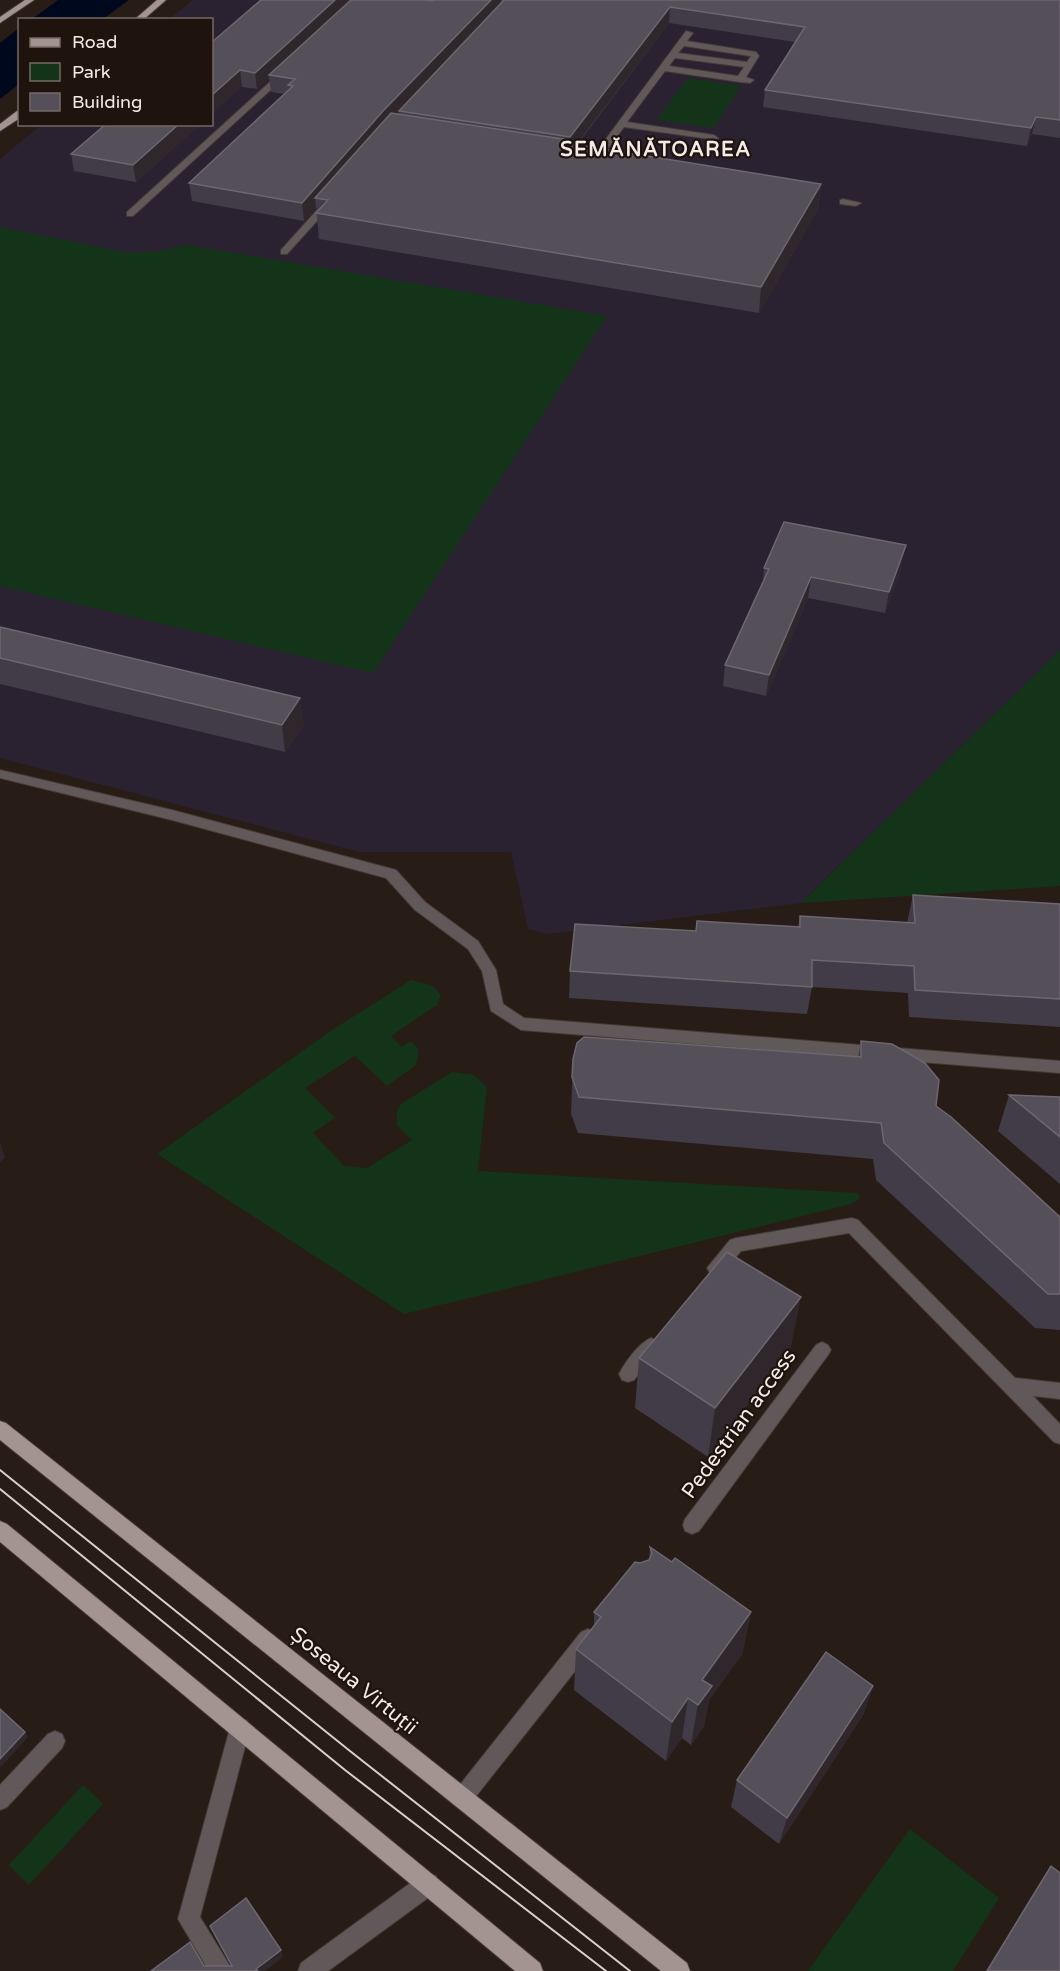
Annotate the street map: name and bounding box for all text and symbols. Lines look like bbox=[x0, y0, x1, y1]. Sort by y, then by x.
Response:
legend bbox=[18, 18, 213, 126]
text: Road bbox=[72, 31, 117, 53]
text: Park bbox=[72, 61, 111, 83]
text: Building bbox=[72, 91, 142, 113]
district label: SEMĂNĂTOAREA bbox=[560, 137, 752, 162]
street label: Pedestrian access bbox=[677, 1345, 801, 1503]
street label: Șoseaua Virtuții bbox=[285, 1622, 423, 1740]

